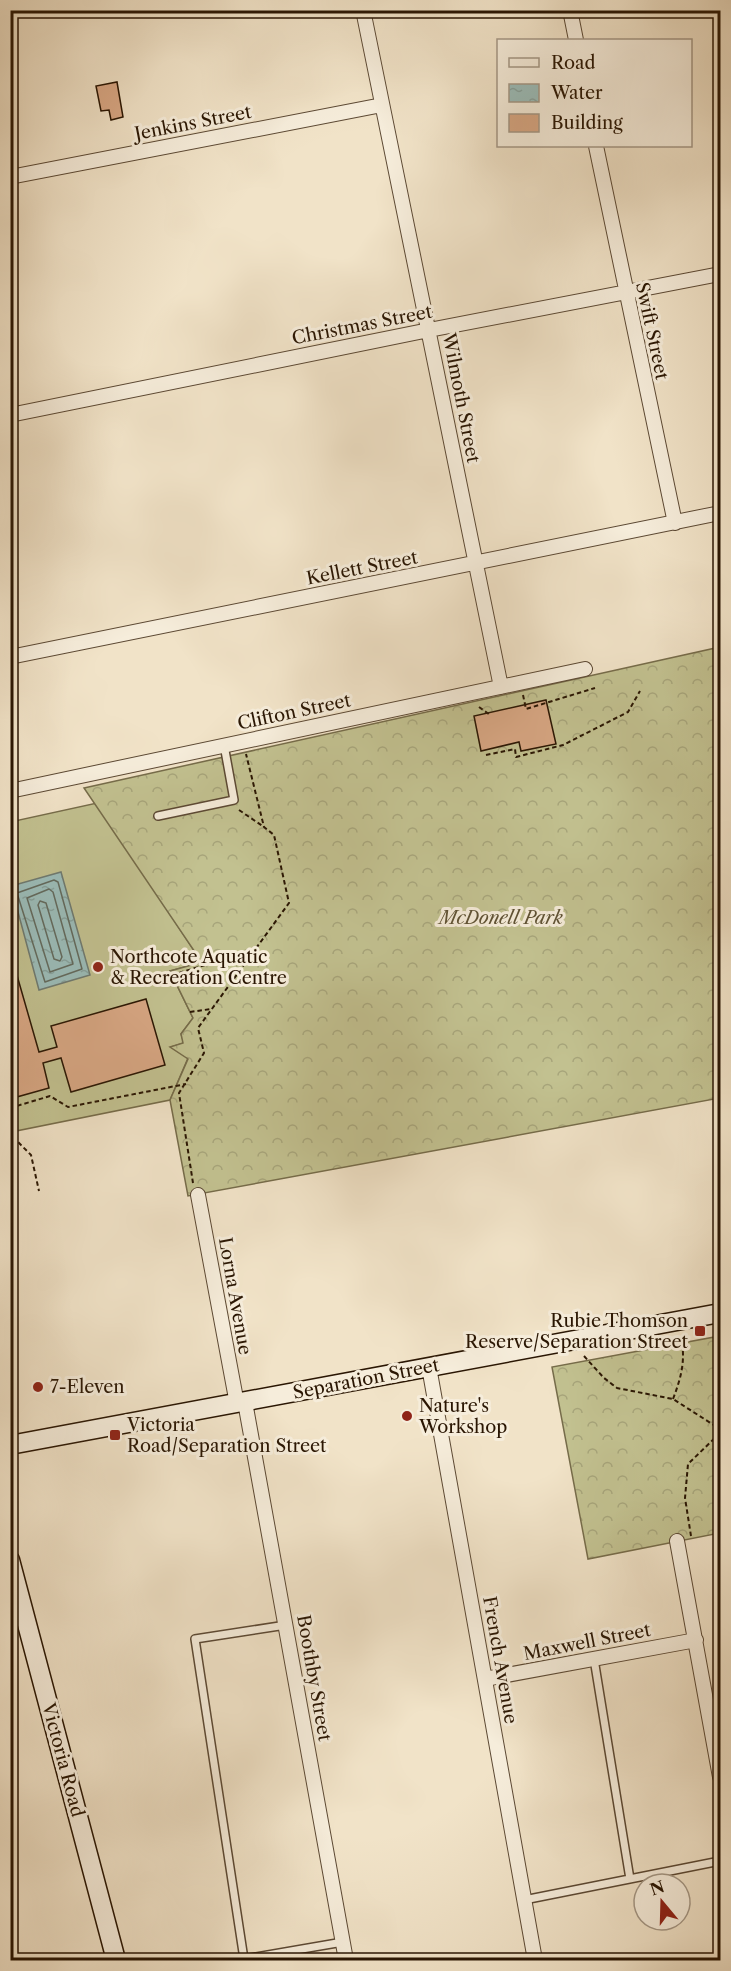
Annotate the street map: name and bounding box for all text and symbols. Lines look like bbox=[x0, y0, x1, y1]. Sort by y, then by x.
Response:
legend bbox=[497, 39, 692, 147]
text: Road bbox=[551, 52, 596, 74]
text: Water bbox=[550, 82, 603, 104]
street label: Jenkins Street bbox=[130, 101, 254, 146]
text: Building bbox=[551, 112, 623, 134]
street label: Swift Street bbox=[631, 280, 673, 382]
street label: Christmas Street bbox=[290, 301, 435, 349]
street label: Wilmoth Street bbox=[437, 330, 484, 465]
street label: Kellett Street bbox=[304, 546, 420, 590]
street label: Clifton Street bbox=[235, 689, 353, 735]
park label: McDonell Park bbox=[437, 907, 563, 929]
place label: Northcote Aquatic & Recreation Centre bbox=[110, 946, 287, 989]
marker: Northcote Aquatic & Recreation Centre bbox=[91, 960, 105, 974]
street label: Lorna Avenue bbox=[214, 1235, 256, 1357]
place label: Rubie Thomson Reserve/Separation Street bbox=[465, 1310, 689, 1353]
marker: Rubie Thomson Reserve/Separation Street bbox=[693, 1324, 707, 1338]
street label: Separation Street bbox=[291, 1354, 442, 1404]
place label: 7-Eleven bbox=[50, 1376, 125, 1398]
marker: 7-Eleven bbox=[31, 1380, 45, 1394]
place label: Nature's Workshop bbox=[418, 1395, 507, 1438]
marker: Nature's Workshop bbox=[400, 1409, 414, 1423]
place label: Victoria Road/Separation Street bbox=[126, 1414, 327, 1457]
marker: Victoria Road/Separation Street bbox=[108, 1428, 122, 1442]
street label: French Avenue bbox=[478, 1595, 522, 1725]
street label: Boothby Street bbox=[292, 1613, 336, 1744]
street label: Maxwell Street bbox=[522, 1619, 653, 1665]
street label: Victoria Road bbox=[37, 1700, 89, 1819]
north arrow bbox=[632, 1872, 692, 1932]
text: N bbox=[647, 1876, 667, 1900]

